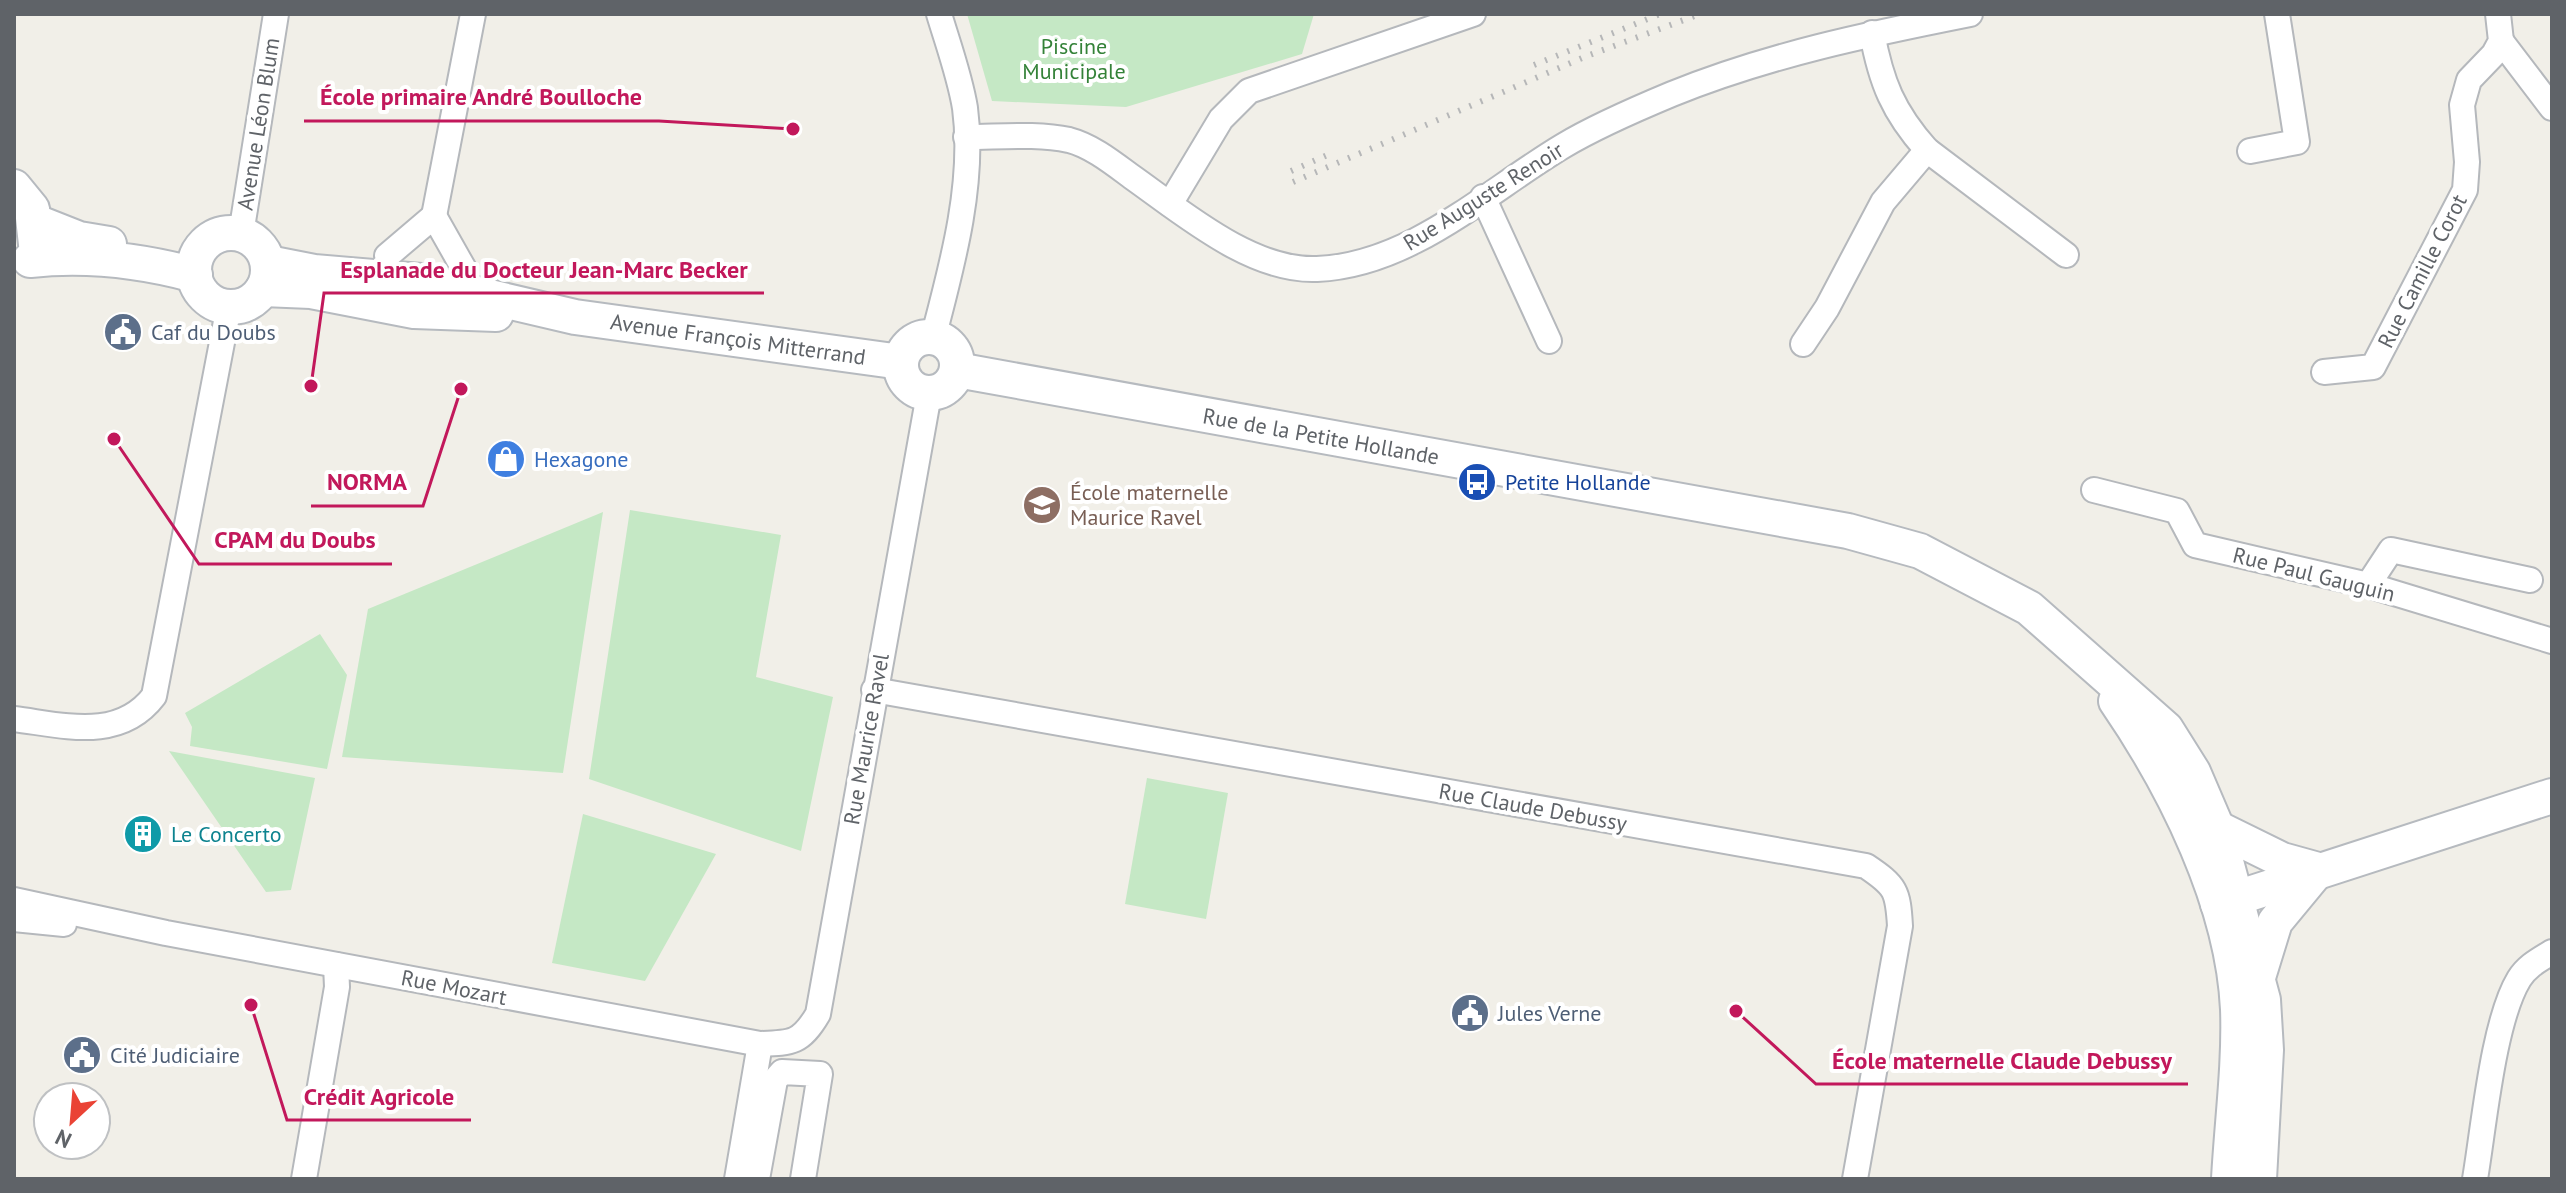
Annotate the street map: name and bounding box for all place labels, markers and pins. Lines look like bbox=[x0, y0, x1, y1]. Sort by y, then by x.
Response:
callout: École primaire André Boulloche bbox=[304, 73, 659, 121]
callout: Esplanade du Docteur Jean-Marc Becker bbox=[324, 245, 764, 293]
public building icon: Caf du Doubs bbox=[102, 311, 144, 353]
place label: Caf du Doubs bbox=[151, 318, 276, 346]
shop icon: Hexagone bbox=[485, 438, 527, 480]
place label: Hexagone bbox=[534, 445, 629, 473]
callout: NORMA bbox=[311, 458, 423, 506]
bus stop icon: Petite Hollande bbox=[1456, 461, 1498, 503]
place label: Petite Hollande bbox=[1505, 468, 1651, 496]
place label: École maternelle Maurice Ravel bbox=[1070, 478, 1228, 531]
school or university icon: École maternelle Maurice Ravel bbox=[1021, 484, 1063, 526]
callout: CPAM du Doubs bbox=[199, 516, 392, 564]
building icon: Le Concerto bbox=[122, 813, 164, 855]
place label: Le Concerto bbox=[171, 820, 281, 848]
public building icon: Jules Verne bbox=[1449, 992, 1491, 1034]
place label: Jules Verne bbox=[1497, 999, 1601, 1027]
public building icon: Cité Judiciaire bbox=[61, 1034, 103, 1076]
callout: École maternelle Claude Debussy bbox=[1816, 1036, 2188, 1084]
place label: Cité Judiciaire bbox=[110, 1041, 240, 1069]
callout: Crédit Agricole bbox=[287, 1072, 471, 1120]

